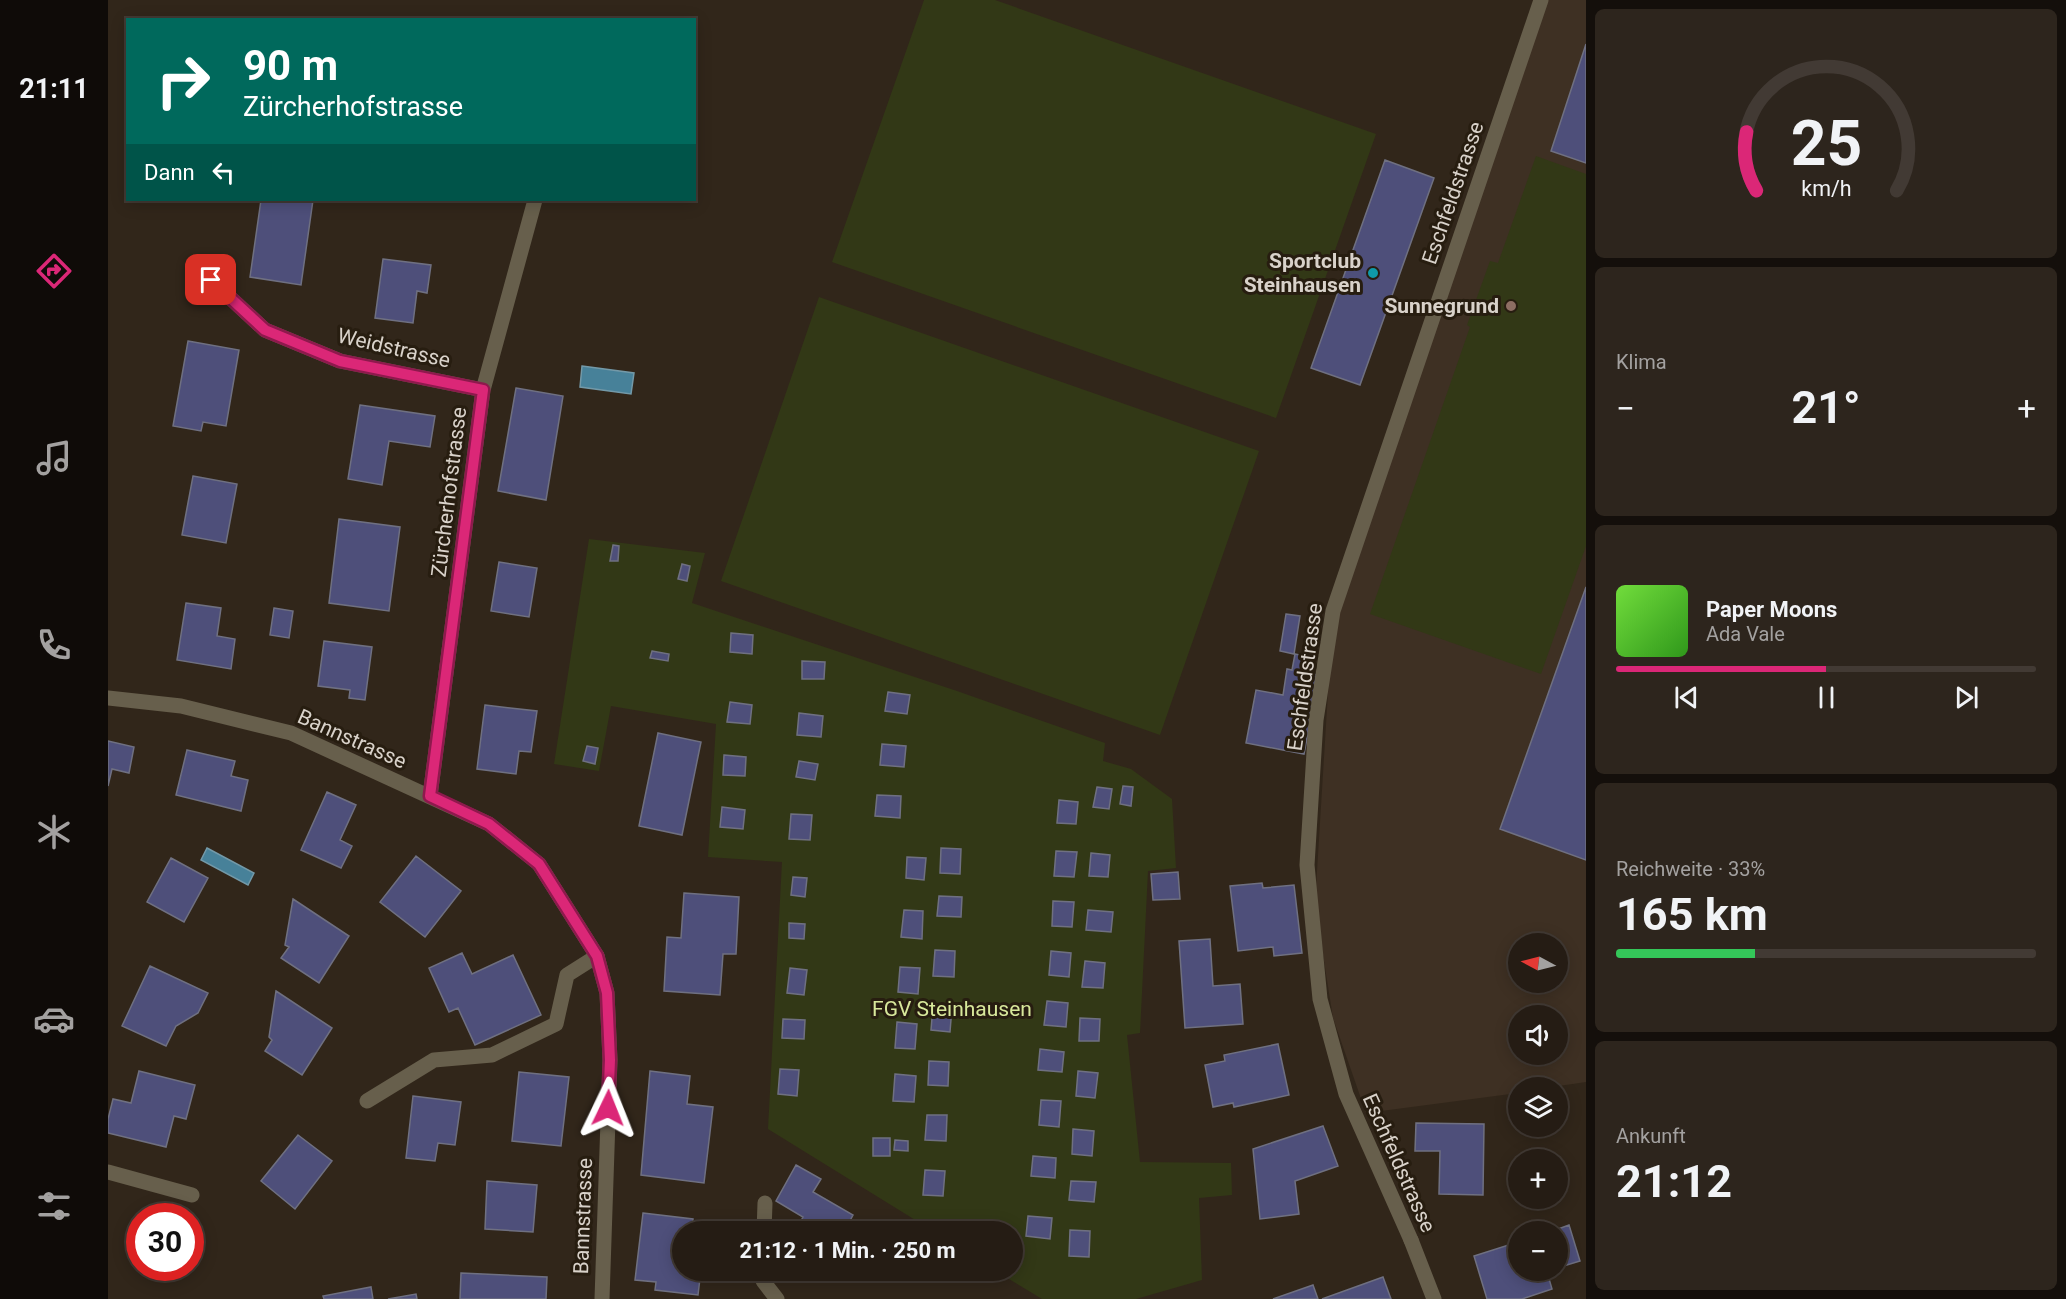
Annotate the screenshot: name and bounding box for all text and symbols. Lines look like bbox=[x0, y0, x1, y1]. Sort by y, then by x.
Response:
text: 90 m bbox=[243, 41, 338, 90]
icon: right bbox=[144, 42, 222, 120]
text: 21:11 bbox=[19, 73, 89, 105]
text: Zürcherhofstrasse bbox=[243, 91, 463, 123]
text: 25 bbox=[1790, 107, 1862, 180]
street label: Eschfeldstrasse bbox=[1417, 119, 1489, 267]
icon: left bbox=[207, 156, 240, 189]
text: Dann bbox=[144, 160, 195, 185]
text: km/h bbox=[1801, 176, 1851, 201]
place label: Sportclub Steinhausen bbox=[1244, 249, 1361, 297]
icon: directions bbox=[33, 250, 75, 292]
pin bbox=[185, 254, 236, 305]
icon: arrive bbox=[194, 263, 227, 296]
marker: Sportclub Steinhausen bbox=[1366, 266, 1380, 280]
place label: Sunnegrund bbox=[1384, 294, 1499, 318]
marker: Sunnegrund bbox=[1504, 299, 1518, 313]
street label: Weidstrasse bbox=[335, 323, 453, 373]
text: Klima bbox=[1616, 350, 1667, 374]
text: 21° bbox=[1791, 381, 1861, 434]
text: − bbox=[1616, 389, 1635, 428]
text: + bbox=[2017, 389, 2036, 428]
street label: Zürcherhofstrasse bbox=[427, 406, 471, 578]
icon: music bbox=[33, 437, 75, 479]
text: Paper Moons bbox=[1706, 597, 1837, 622]
street label: Eschfeldstrasse bbox=[1283, 601, 1327, 753]
text: Ada Vale bbox=[1706, 622, 1785, 646]
icon: phone bbox=[33, 624, 75, 666]
icon: previous bbox=[1670, 681, 1703, 714]
icon: pause bbox=[1810, 681, 1843, 714]
icon: next bbox=[1950, 681, 1983, 714]
street label: Bannstrasse bbox=[294, 704, 410, 774]
icon: climate bbox=[33, 811, 75, 853]
text: Reichweite · 33% bbox=[1616, 857, 1765, 881]
text: 165 km bbox=[1616, 888, 1768, 941]
north arrow bbox=[1508, 933, 1568, 993]
map controls bbox=[1508, 933, 1568, 1281]
park label: FGV Steinhausen bbox=[872, 997, 1032, 1021]
icon: car bbox=[33, 998, 75, 1040]
button: sound bbox=[1508, 1005, 1568, 1065]
position arrow bbox=[576, 1076, 640, 1140]
button: layers bbox=[1508, 1077, 1568, 1137]
street label: Eschfeldstrasse bbox=[1358, 1090, 1440, 1236]
text: Ankunft bbox=[1616, 1124, 1686, 1148]
button: + bbox=[1508, 1149, 1568, 1209]
text: 21:12 bbox=[1616, 1155, 1732, 1208]
street label: Bannstrasse bbox=[569, 1157, 597, 1275]
icon: filters bbox=[33, 1185, 75, 1227]
speed limit sign: 30 bbox=[126, 1203, 204, 1281]
button: − bbox=[1508, 1221, 1568, 1281]
text: 21:12 · 1 Min. · 250 m bbox=[739, 1238, 956, 1263]

